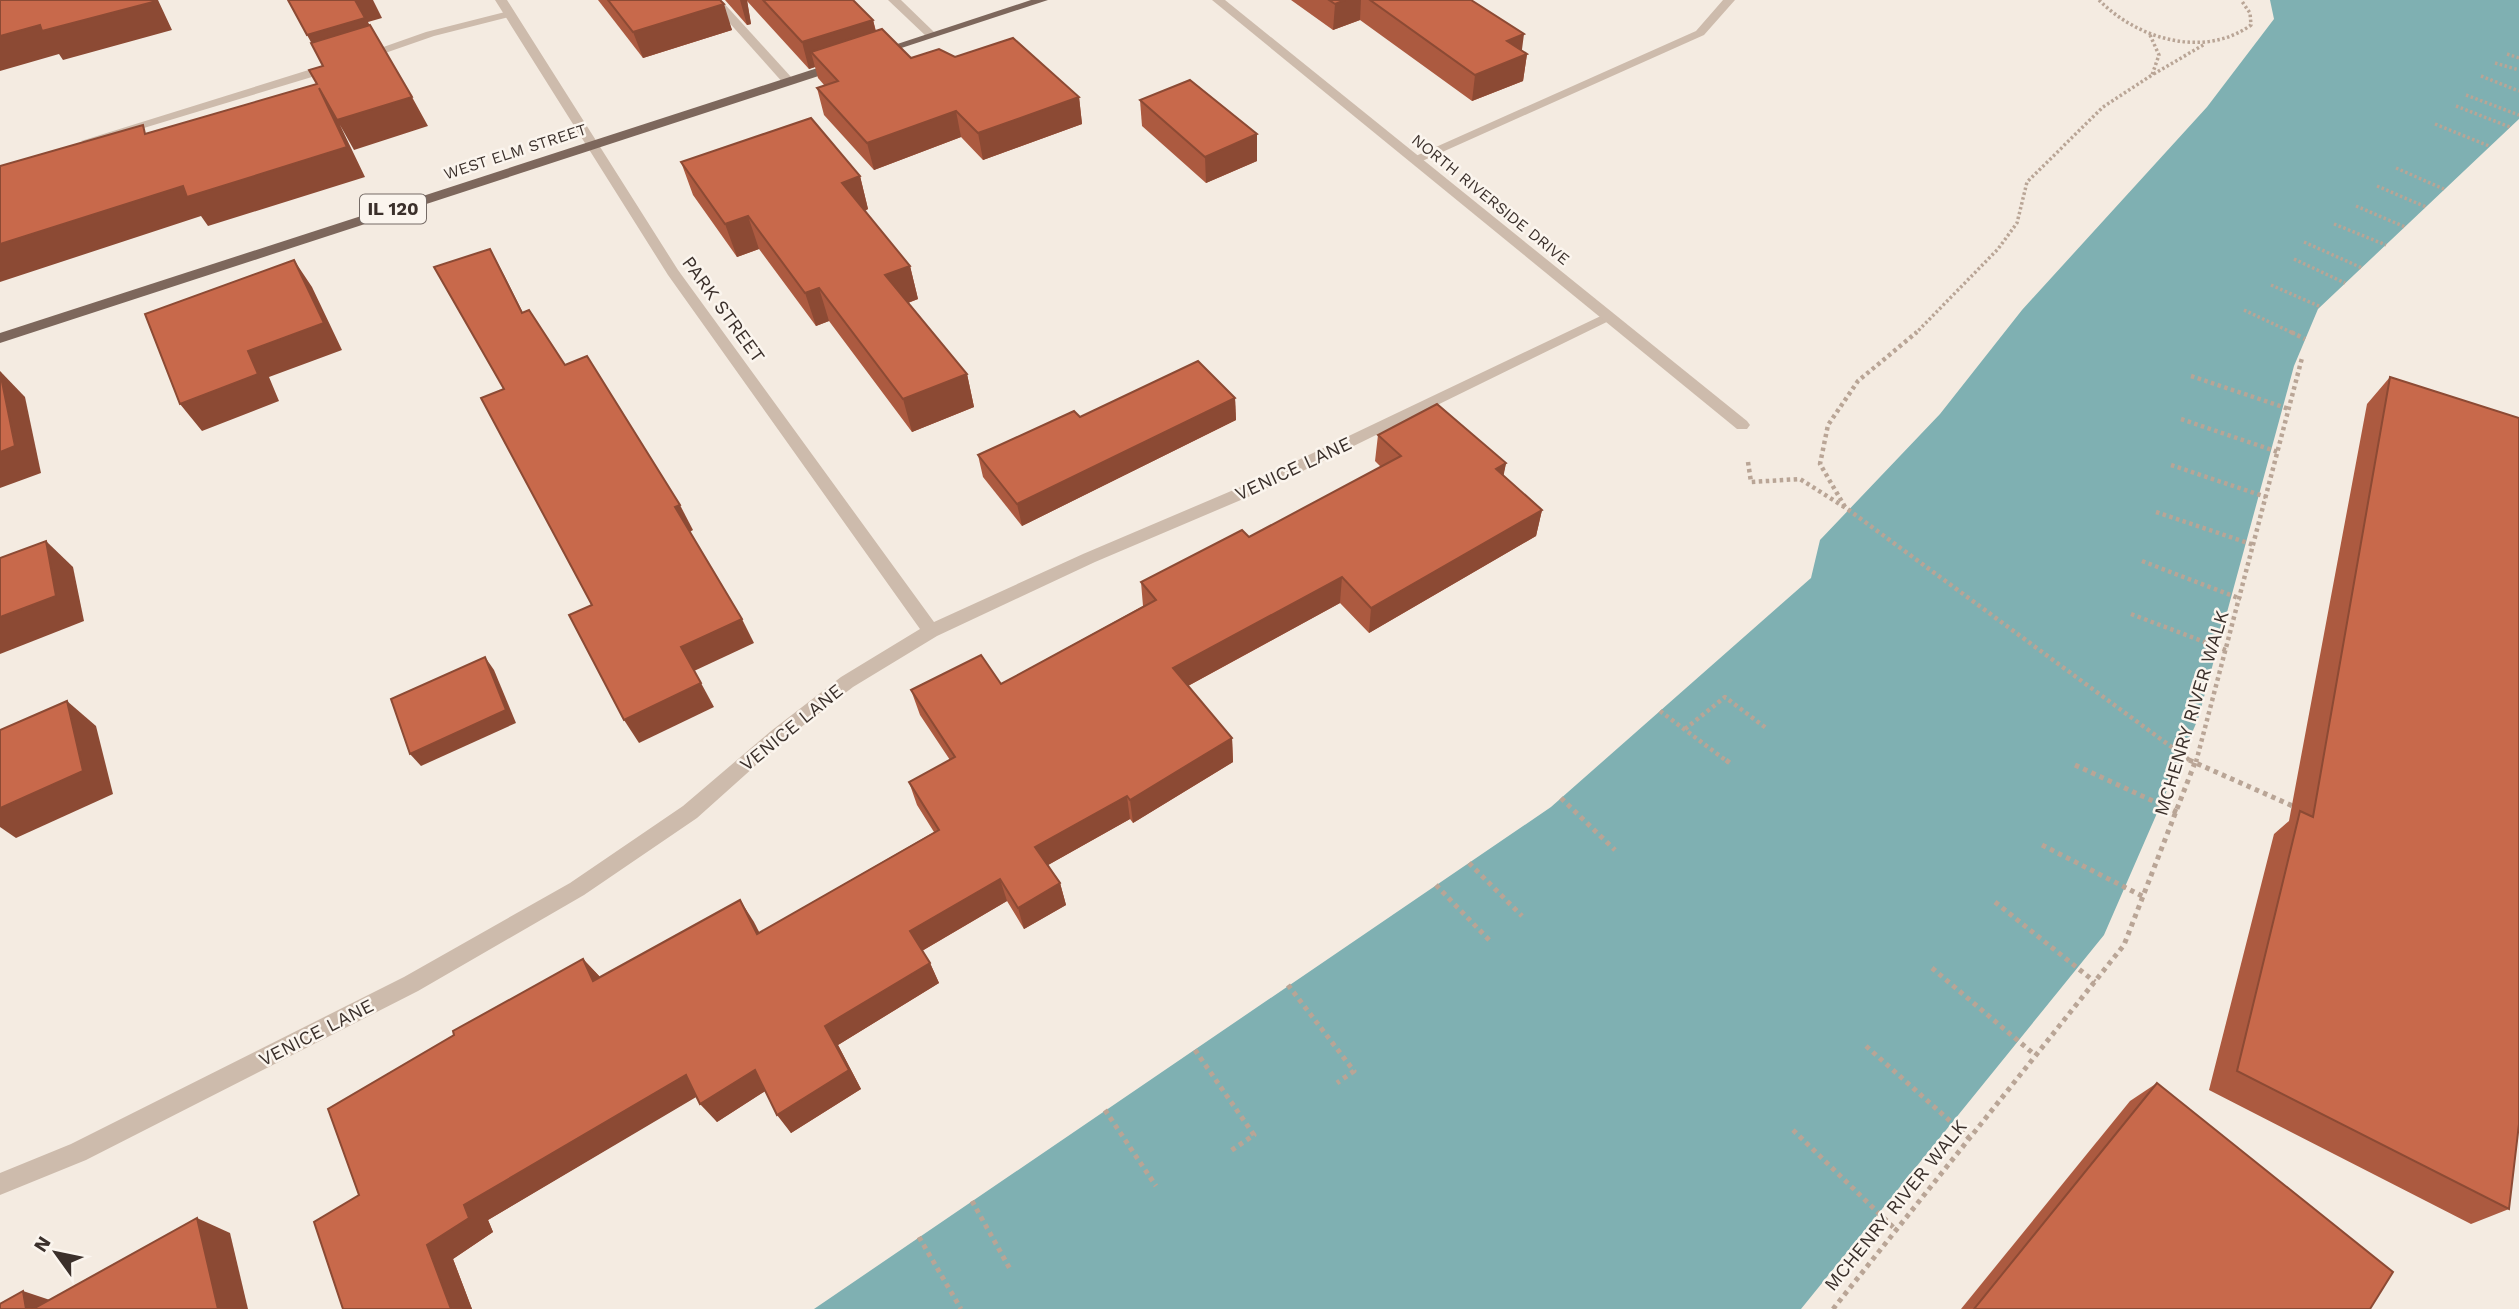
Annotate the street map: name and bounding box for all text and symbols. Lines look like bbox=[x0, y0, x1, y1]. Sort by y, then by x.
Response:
street label: WEST ELM STREET bbox=[441, 119, 589, 184]
street label: NORTH RIVERSIDE DRIVE bbox=[1408, 130, 1573, 269]
road number: IL 120 bbox=[360, 194, 426, 224]
street label: PARK STREET bbox=[677, 252, 770, 367]
street label: VENICE LANE bbox=[1231, 431, 1355, 505]
street label: MCHENRY RIVER WALK bbox=[2149, 608, 2234, 818]
street label: VENICE LANE bbox=[735, 679, 847, 776]
street label: VENICE LANE bbox=[255, 994, 377, 1071]
street label: MCHENRY RIVER WALK bbox=[1819, 1115, 1971, 1295]
north arrow bbox=[21, 1218, 91, 1288]
text: N bbox=[29, 1232, 56, 1256]

